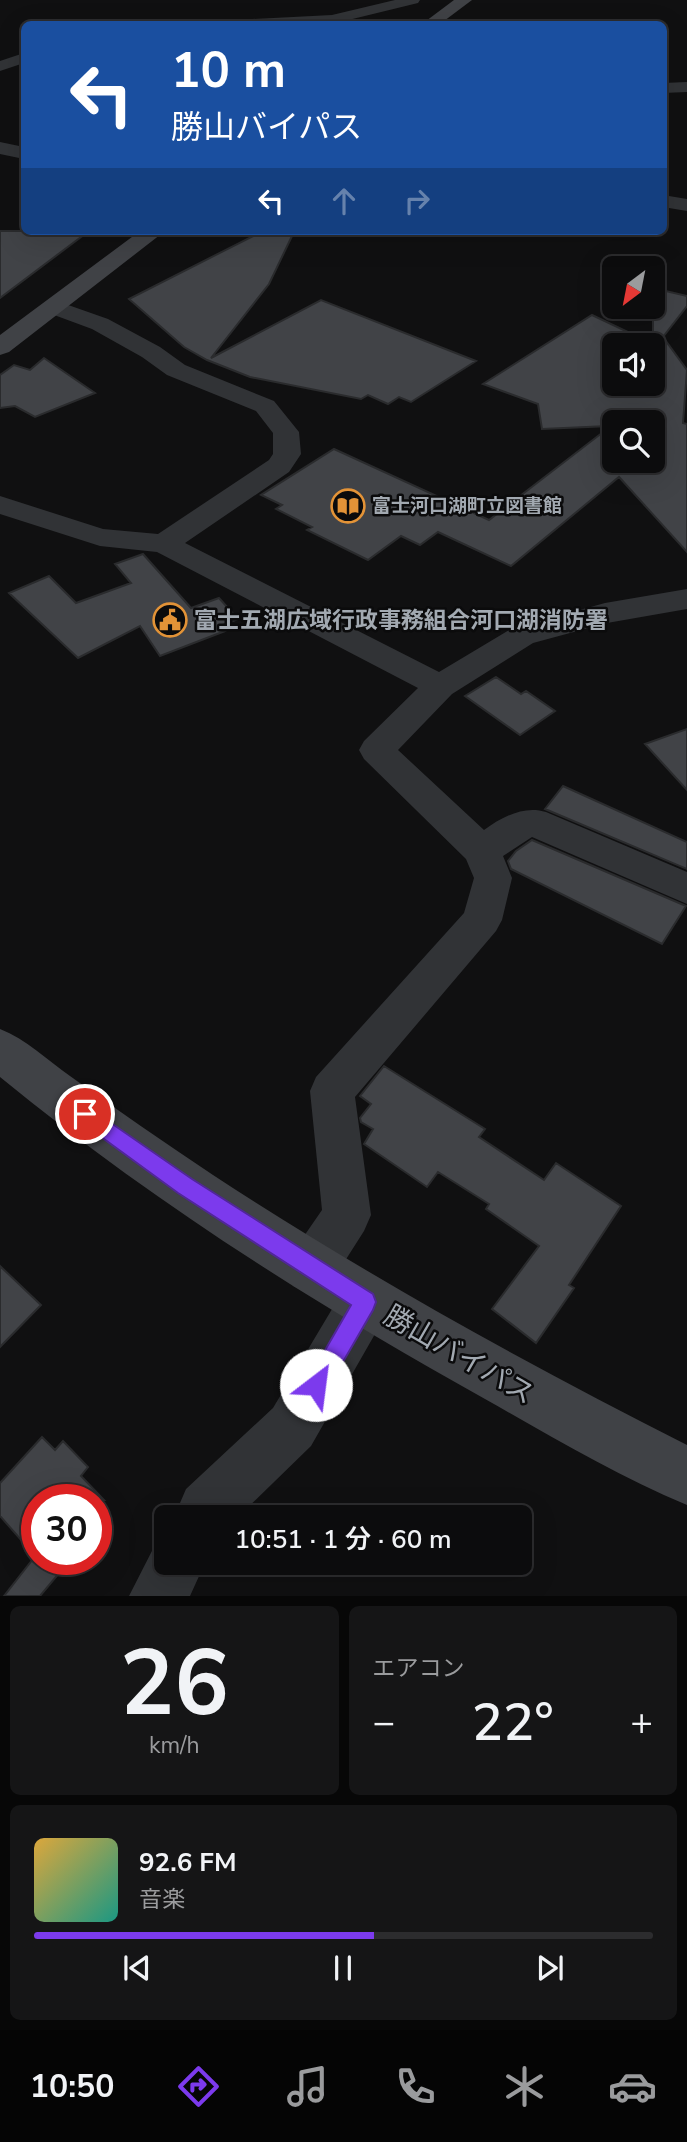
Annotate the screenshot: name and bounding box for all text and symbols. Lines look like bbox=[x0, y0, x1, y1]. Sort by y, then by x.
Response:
text: 10 m bbox=[171, 37, 286, 104]
icon: left bbox=[56, 49, 147, 140]
text: 勝山バイパス bbox=[171, 106, 362, 149]
icon: left bbox=[252, 182, 290, 220]
icon: ahead bbox=[325, 182, 363, 220]
icon: right bbox=[398, 182, 436, 220]
north arrow bbox=[602, 256, 665, 318]
map controls bbox=[602, 256, 665, 473]
button: sound bbox=[602, 333, 665, 396]
button: search bbox=[602, 410, 665, 473]
library icon: 富士河口湖町立図書館 bbox=[329, 487, 367, 525]
place label: 富士河口湖町立図書館 bbox=[372, 493, 562, 519]
public building icon: 富士五湖広域行政事務組合河口湖消防署 bbox=[151, 601, 189, 639]
place label: 富士五湖広域行政事務組合河口湖消防署 bbox=[194, 605, 608, 636]
pin bbox=[55, 1084, 115, 1144]
icon: arrive bbox=[66, 1095, 104, 1133]
street label: 勝山バイパス bbox=[377, 1297, 541, 1413]
position arrow bbox=[279, 1348, 353, 1422]
speed limit sign: 30 bbox=[21, 1484, 112, 1575]
text: 10:51 · 1 分 · 60 m bbox=[234, 1522, 452, 1557]
text: 26 bbox=[120, 1622, 229, 1746]
text: エアコン bbox=[373, 1653, 465, 1684]
text: 22° bbox=[472, 1687, 554, 1758]
text: − bbox=[373, 1697, 395, 1748]
text: + bbox=[630, 1697, 653, 1748]
text: km/h bbox=[149, 1730, 200, 1761]
text: 92.6 FM bbox=[139, 1845, 236, 1880]
text: 音楽 bbox=[139, 1884, 185, 1915]
icon: previous bbox=[118, 1949, 156, 1987]
icon: pause bbox=[324, 1949, 362, 1987]
icon: next bbox=[531, 1949, 569, 1987]
icon: directions bbox=[174, 2062, 223, 2111]
icon: music bbox=[283, 2062, 332, 2111]
icon: phone bbox=[391, 2062, 440, 2111]
icon: climate bbox=[500, 2062, 549, 2111]
icon: car bbox=[608, 2062, 657, 2111]
text: 10:50 bbox=[30, 2065, 115, 2108]

